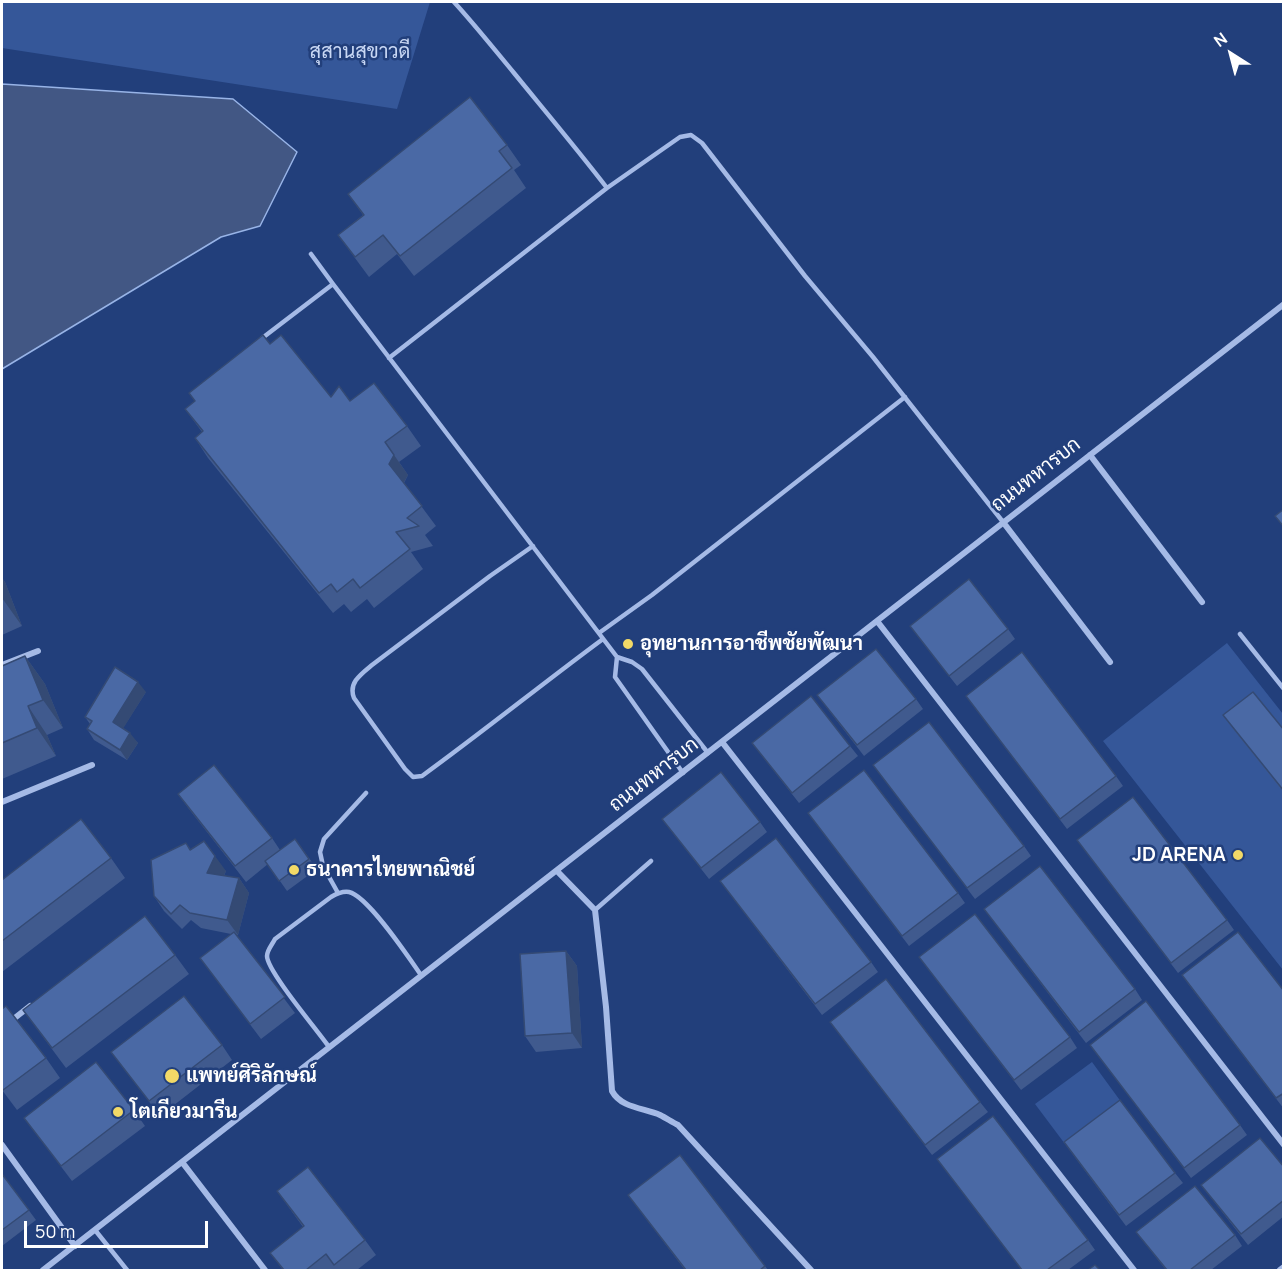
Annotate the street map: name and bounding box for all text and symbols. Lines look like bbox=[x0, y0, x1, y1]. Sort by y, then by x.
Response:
north arrow bbox=[1201, 24, 1261, 84]
text: N bbox=[1209, 27, 1232, 52]
park label: สุสานสุขาวดี bbox=[310, 40, 410, 64]
street label: ถนนทหารบก bbox=[987, 433, 1085, 517]
place label: อุทยานการอาชีพชัยพัฒนา bbox=[640, 632, 863, 656]
marker: อุทยานการอาชีพชัยพัฒนา bbox=[621, 637, 635, 651]
street label: ถนนทหารบก bbox=[605, 733, 703, 817]
place label: JD ARENA bbox=[1132, 843, 1226, 867]
marker: JD ARENA bbox=[1231, 848, 1245, 862]
place label: ธนาคารไทยพาณิชย์ bbox=[306, 858, 475, 882]
marker: ธนาคารไทยพาณิชย์ bbox=[287, 863, 301, 877]
place label: แพทย์ศิริลักษณ์ bbox=[186, 1064, 317, 1088]
marker: แพทย์ศิริลักษณ์ bbox=[163, 1067, 181, 1085]
place label: โตเกียวมารีน bbox=[130, 1100, 237, 1124]
marker: โตเกียวมารีน bbox=[111, 1105, 125, 1119]
scale bar bbox=[27, 1209, 212, 1247]
text: 50 m bbox=[35, 1219, 75, 1243]

